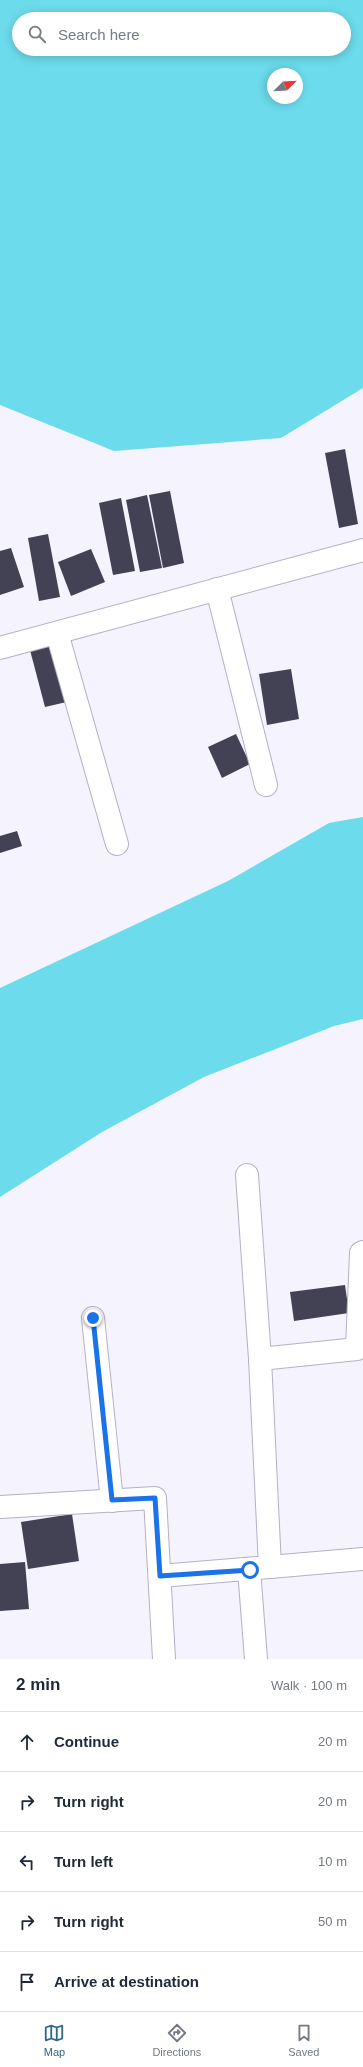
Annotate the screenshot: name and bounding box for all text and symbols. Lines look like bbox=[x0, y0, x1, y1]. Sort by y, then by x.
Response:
search box bbox=[12, 12, 351, 56]
icon: search bbox=[26, 23, 48, 45]
text: Search here bbox=[58, 26, 140, 43]
north arrow bbox=[267, 68, 303, 104]
route end bbox=[84, 1309, 102, 1327]
route start bbox=[241, 1561, 259, 1579]
text: 2 min bbox=[16, 1675, 60, 1694]
text: Walk · 100 m bbox=[271, 1678, 347, 1693]
icon: ahead bbox=[16, 1731, 38, 1753]
text: Continue bbox=[54, 1733, 119, 1750]
text: 20 m bbox=[318, 1734, 347, 1749]
icon: right bbox=[16, 1791, 38, 1813]
text: Turn right bbox=[54, 1793, 124, 1810]
text: 20 m bbox=[318, 1794, 347, 1809]
icon: left bbox=[16, 1851, 38, 1873]
text: Turn left bbox=[54, 1853, 113, 1870]
text: 10 m bbox=[318, 1854, 347, 1869]
icon: right bbox=[16, 1911, 38, 1933]
text: Turn right bbox=[54, 1913, 124, 1930]
text: 50 m bbox=[318, 1914, 347, 1929]
icon: arrive bbox=[16, 1971, 38, 1993]
text: Arrive at destination bbox=[54, 1973, 199, 1990]
tab: Map bbox=[43, 2022, 65, 2058]
tab: Directions bbox=[152, 2022, 201, 2058]
tab: Saved bbox=[288, 2022, 319, 2058]

